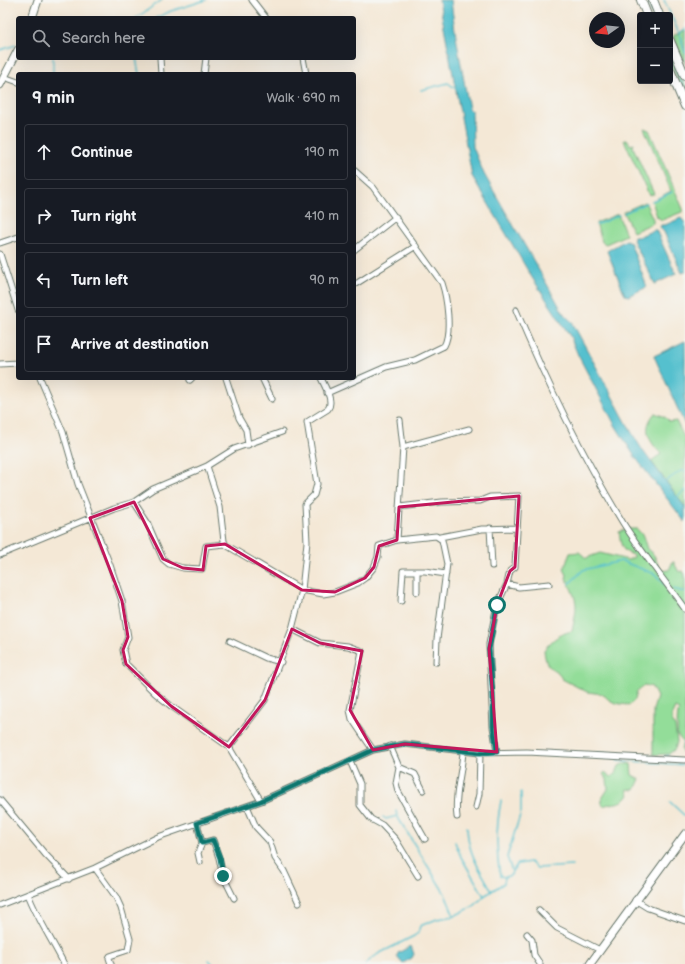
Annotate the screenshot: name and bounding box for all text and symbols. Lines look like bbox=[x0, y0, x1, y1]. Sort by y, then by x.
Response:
north arrow bbox=[589, 12, 625, 48]
map controls bbox=[637, 12, 673, 84]
button: + bbox=[637, 12, 673, 48]
search box bbox=[16, 16, 356, 60]
icon: search bbox=[30, 27, 52, 49]
text: Search here bbox=[62, 29, 145, 48]
button: − bbox=[637, 48, 673, 84]
text: 9 min bbox=[32, 88, 75, 108]
text: Walk · 690 m bbox=[266, 90, 340, 106]
icon: ahead bbox=[33, 141, 55, 163]
text: Continue bbox=[71, 143, 133, 162]
text: 190 m bbox=[305, 144, 339, 160]
icon: right bbox=[33, 205, 55, 227]
text: Turn right bbox=[71, 207, 136, 226]
text: 410 m bbox=[304, 208, 339, 224]
icon: left bbox=[33, 269, 55, 291]
text: Turn left bbox=[71, 271, 128, 290]
text: 90 m bbox=[310, 272, 339, 288]
icon: arrive bbox=[33, 333, 55, 355]
text: Arrive at destination bbox=[71, 335, 209, 354]
route start bbox=[488, 596, 506, 614]
route end bbox=[214, 867, 232, 885]

